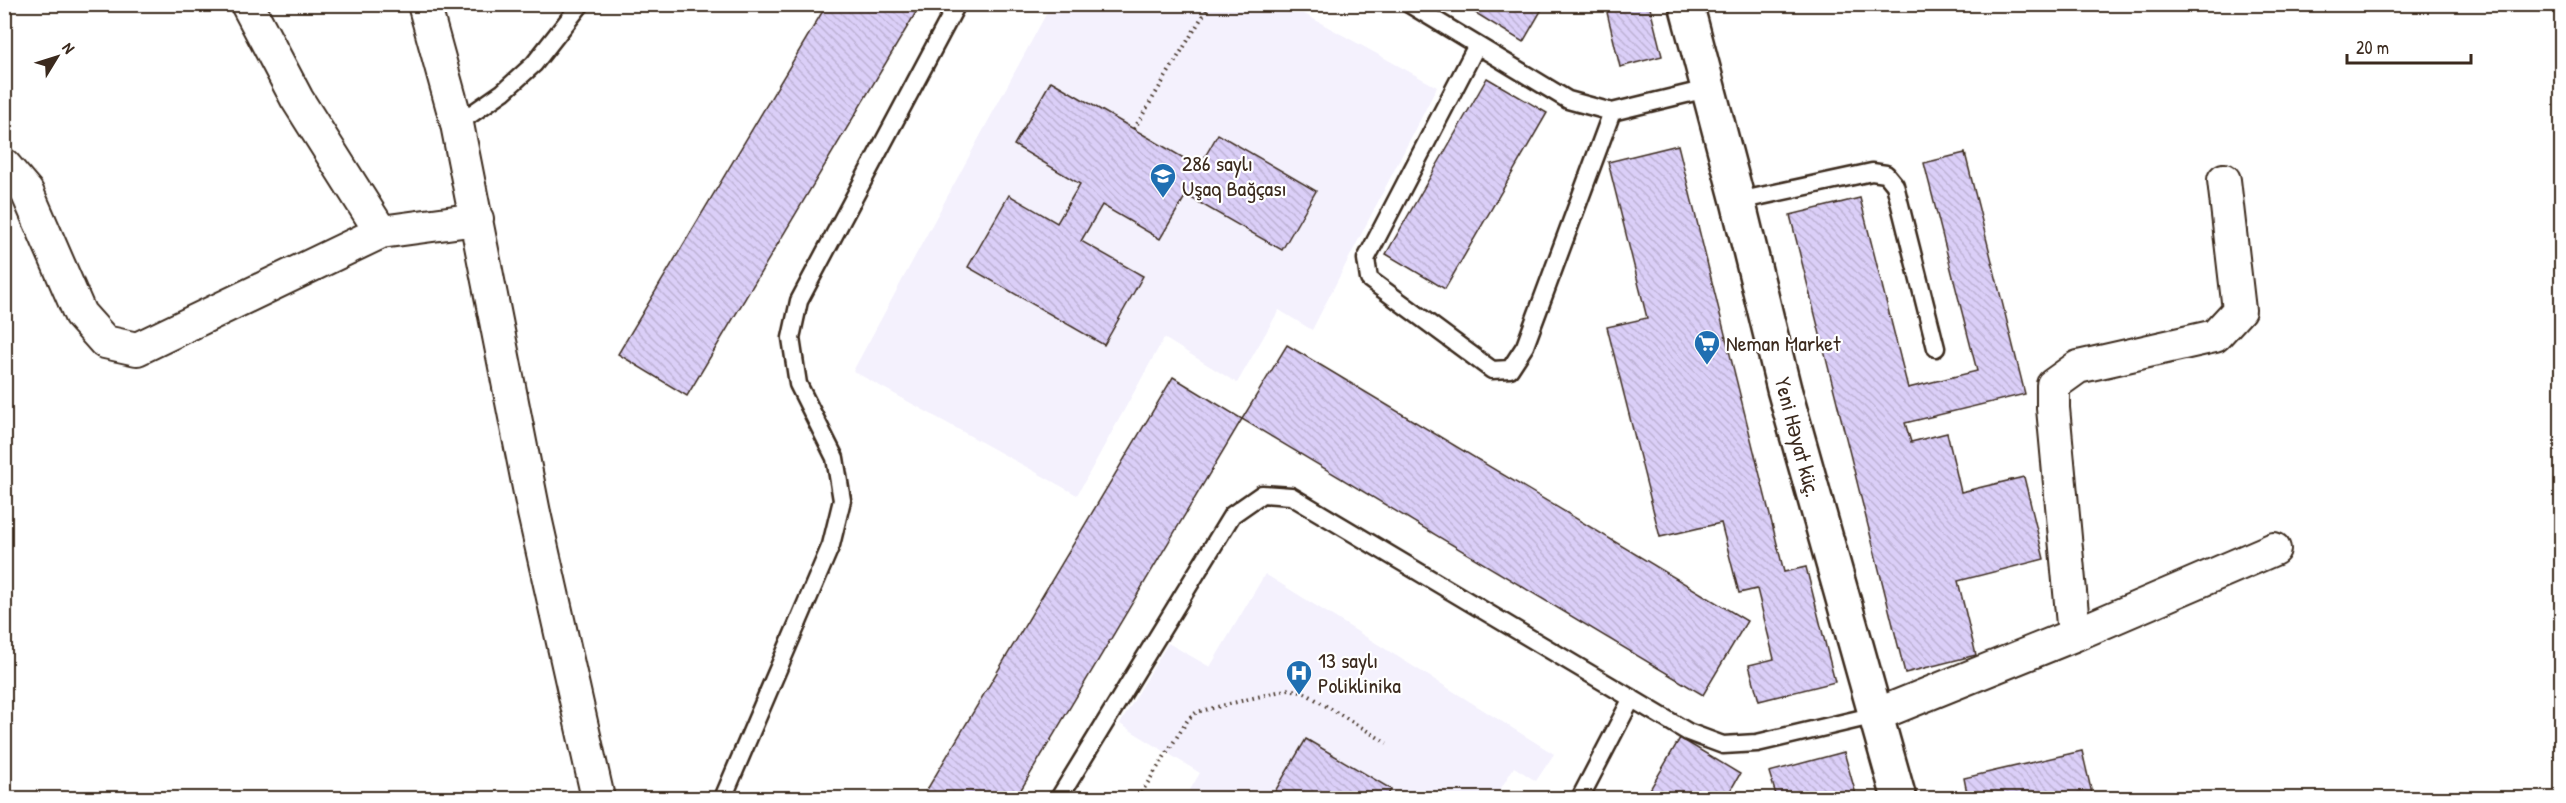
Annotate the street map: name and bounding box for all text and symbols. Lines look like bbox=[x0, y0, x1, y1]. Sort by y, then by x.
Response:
north arrow bbox=[27, 27, 87, 87]
scale bar bbox=[2347, 27, 2472, 65]
text: 20 m bbox=[2356, 35, 2389, 60]
text: N bbox=[58, 38, 80, 58]
place label: 286 saylı Uşaq Bağçası bbox=[1182, 148, 1287, 203]
school or university icon: 286 saylı Uşaq Bağçası bbox=[1148, 161, 1178, 199]
supermarket icon: Neman Market bbox=[1692, 328, 1722, 366]
place label: Neman Market bbox=[1726, 328, 1841, 358]
street label: Yeni Həyat küç. bbox=[1768, 374, 1828, 500]
place label: 13 saylı Poliklinika bbox=[1318, 645, 1401, 700]
hospital icon: 13 saylı Poliklinika bbox=[1284, 658, 1314, 696]

